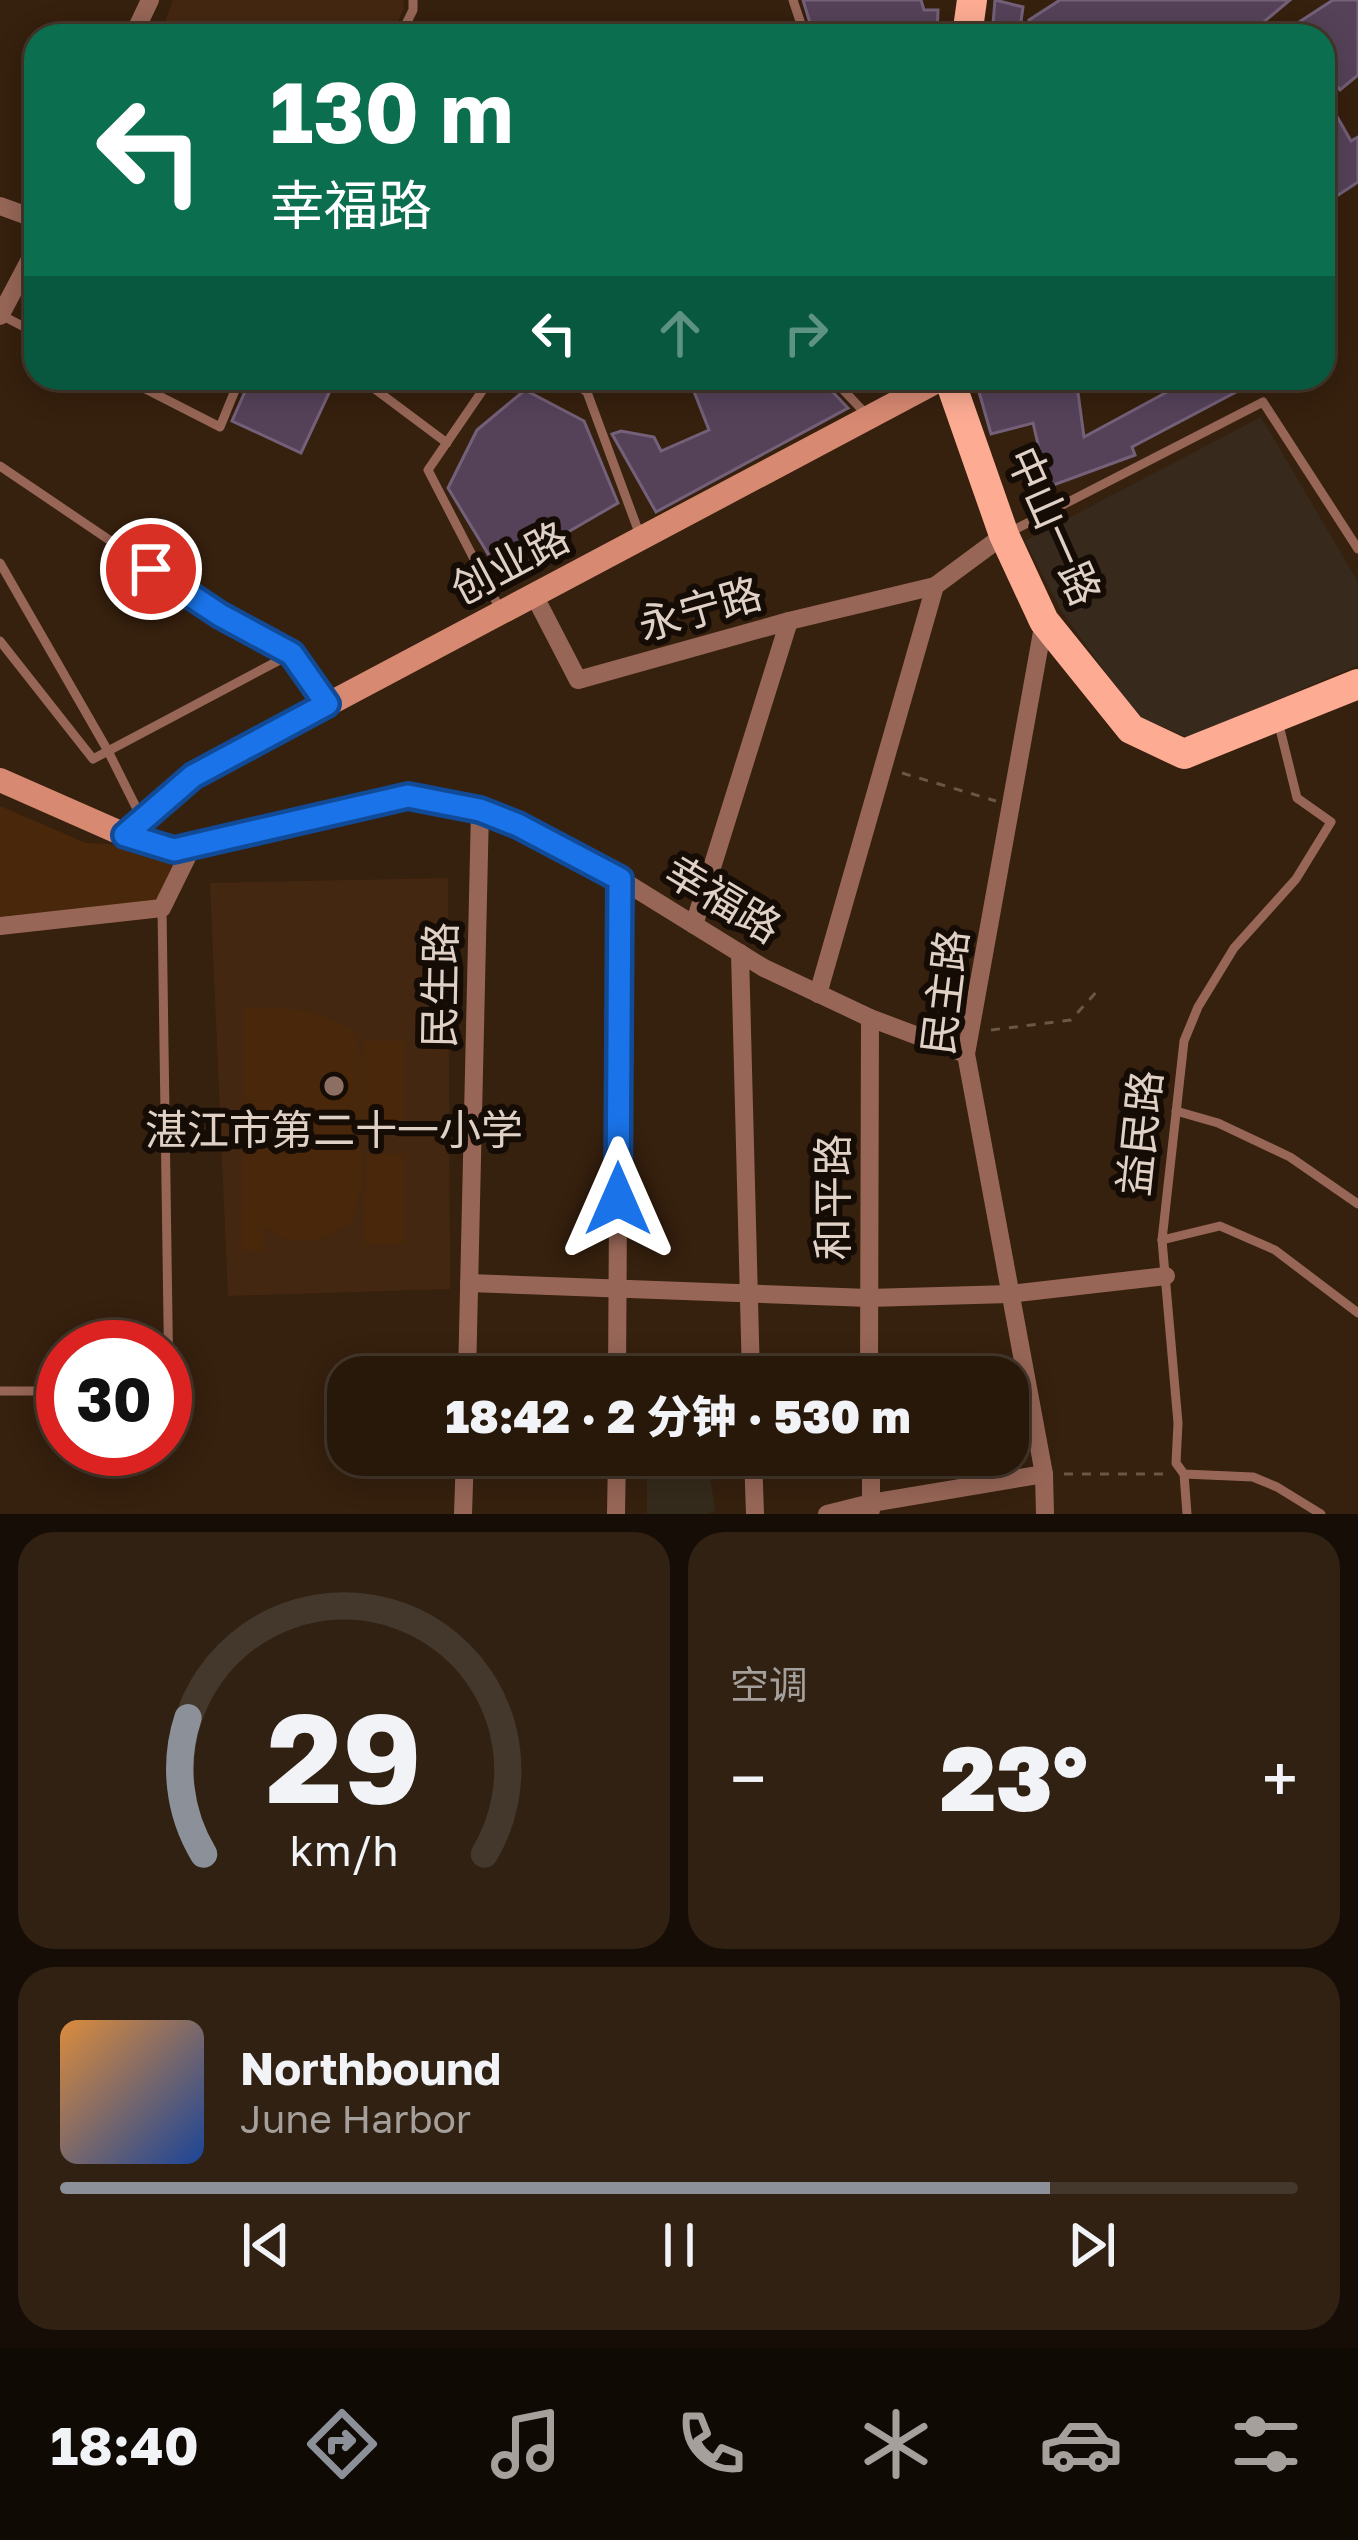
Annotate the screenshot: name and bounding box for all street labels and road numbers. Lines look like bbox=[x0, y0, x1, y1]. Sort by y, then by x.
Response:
street label: 中山一路 bbox=[998, 439, 1112, 613]
street label: 创业路 bbox=[442, 510, 577, 614]
street label: 永宁路 bbox=[632, 567, 767, 649]
street label: 幸福路 bbox=[657, 844, 790, 952]
street label: 民生路 bbox=[413, 922, 465, 1048]
street label: 民主路 bbox=[912, 926, 976, 1057]
street label: 益民路 bbox=[1108, 1068, 1170, 1198]
street label: 和平路 bbox=[807, 1134, 857, 1260]

